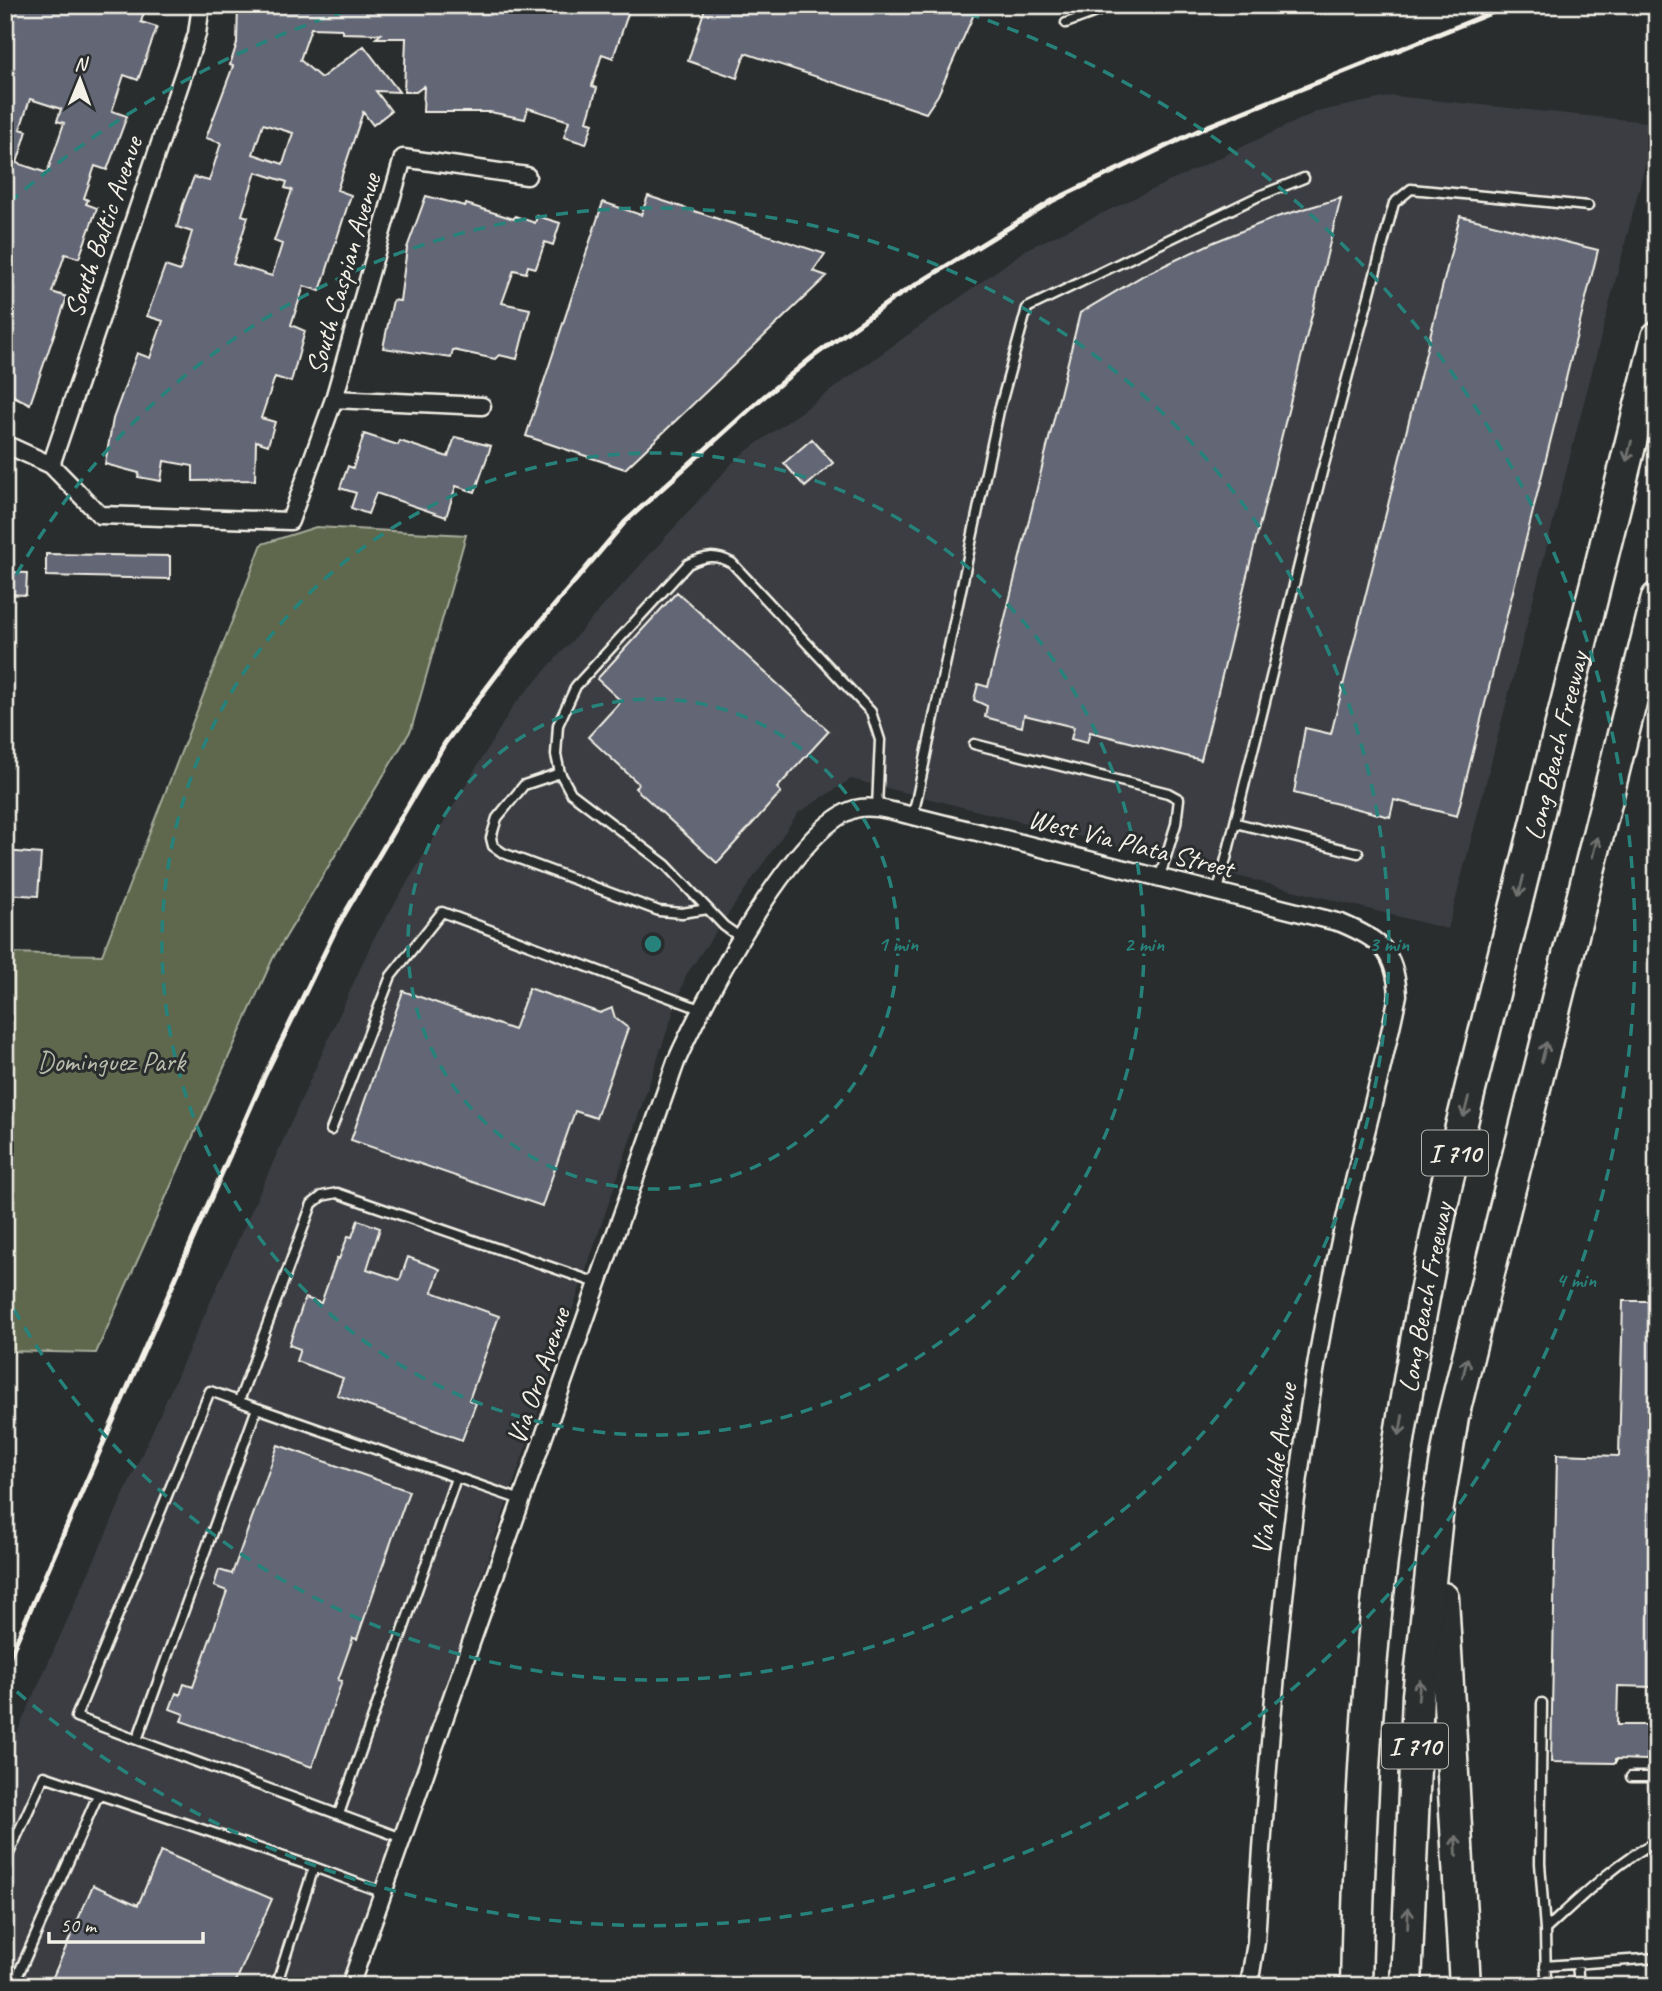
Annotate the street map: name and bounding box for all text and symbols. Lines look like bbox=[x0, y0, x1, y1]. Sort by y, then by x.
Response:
north arrow bbox=[46, 46, 116, 116]
text: N bbox=[74, 52, 90, 76]
street label: South Baltic Avenue bbox=[56, 130, 151, 322]
street label: South Caspian Avenue bbox=[298, 168, 389, 379]
one-way arrow bbox=[1621, 439, 1635, 462]
street label: Long Beach Freeway bbox=[1515, 646, 1596, 844]
street label: West Via Plata Street bbox=[1025, 801, 1240, 886]
one-way arrow bbox=[1589, 836, 1602, 859]
one-way arrow bbox=[1514, 874, 1527, 897]
text: 1 min bbox=[878, 931, 918, 957]
text: 2 min bbox=[1124, 931, 1164, 957]
text: 3 min bbox=[1369, 931, 1409, 957]
centre of rings bbox=[641, 932, 665, 956]
one-way arrow bbox=[1538, 1041, 1551, 1064]
park label: Dominguez Park bbox=[37, 1044, 187, 1079]
one-way arrow bbox=[1459, 1095, 1472, 1117]
road number: I 710 bbox=[1422, 1130, 1488, 1176]
street label: Long Beach Freeway bbox=[1390, 1197, 1460, 1395]
text: 4 min bbox=[1556, 1267, 1596, 1293]
street label: Via Oro Avenue bbox=[498, 1301, 578, 1449]
one-way arrow bbox=[1459, 1357, 1472, 1380]
street label: Via Alcalde Avenue bbox=[1243, 1379, 1305, 1557]
one-way arrow bbox=[1394, 1414, 1407, 1436]
one-way arrow bbox=[1413, 1680, 1426, 1702]
road number: I 710 bbox=[1382, 1723, 1448, 1768]
one-way arrow bbox=[1449, 1836, 1462, 1858]
scale bar bbox=[49, 1900, 203, 1944]
one-way arrow bbox=[1401, 1906, 1414, 1929]
text: 50 m bbox=[60, 1912, 98, 1938]

